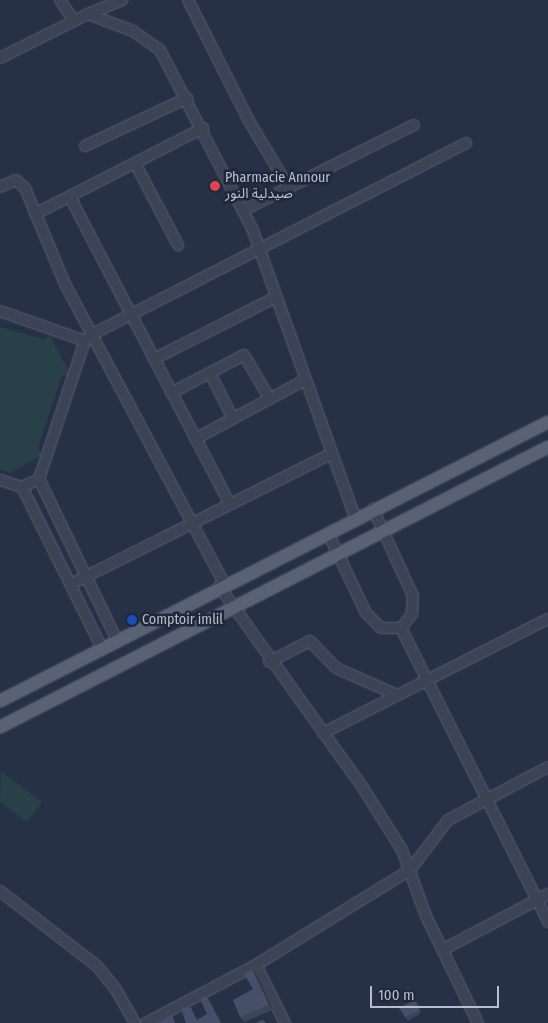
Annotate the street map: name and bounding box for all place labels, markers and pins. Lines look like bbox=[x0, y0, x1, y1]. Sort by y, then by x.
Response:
place label: Pharmacie Annour صيدلية النور bbox=[225, 170, 330, 202]
marker: Pharmacie Annour صيدلية النور bbox=[209, 180, 221, 192]
place label: Comptoir imlil bbox=[142, 612, 223, 628]
marker: Comptoir imlil bbox=[126, 614, 138, 626]

